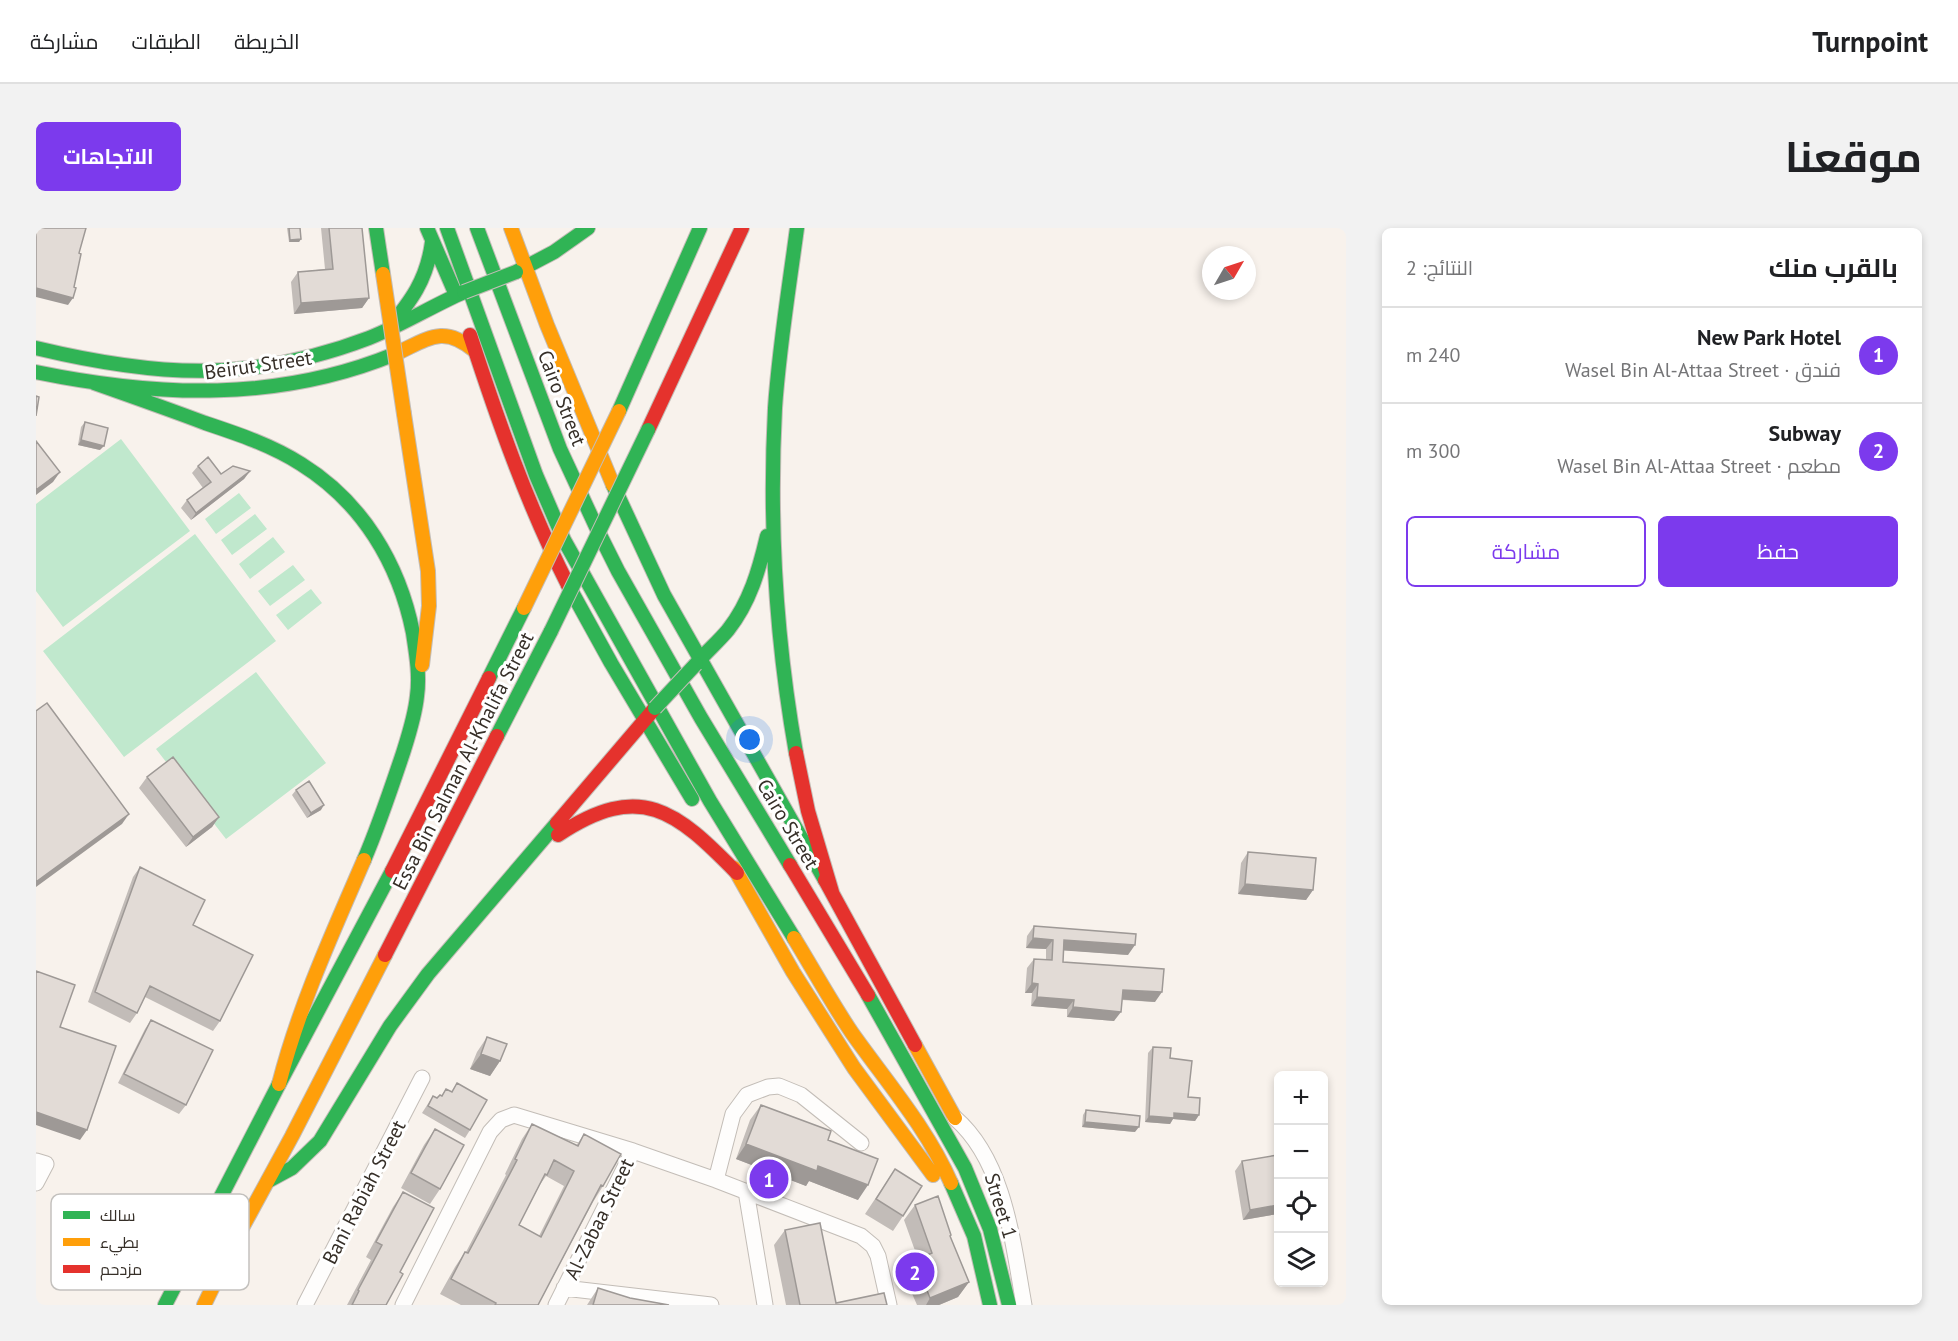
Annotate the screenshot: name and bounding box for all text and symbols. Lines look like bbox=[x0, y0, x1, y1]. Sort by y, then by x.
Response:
text: Turnpoint bbox=[1812, 23, 1928, 60]
text: مشاركة bbox=[30, 28, 99, 55]
text: الطبقات bbox=[132, 28, 201, 55]
text: الخريطة bbox=[234, 28, 300, 55]
button: الاتجاهات bbox=[36, 122, 181, 191]
text: موقعنا bbox=[1785, 129, 1922, 184]
north arrow bbox=[1202, 246, 1256, 300]
text: بالقرب منك bbox=[1769, 251, 1898, 284]
text: النتائج: 2 bbox=[1406, 255, 1473, 281]
text: New Park Hotel bbox=[1697, 323, 1841, 351]
text: 240 m bbox=[1406, 342, 1460, 368]
text: 1 bbox=[1873, 342, 1884, 368]
street label: Beirut Street bbox=[203, 345, 313, 385]
street label: Cairo Street bbox=[532, 347, 592, 450]
text: فندق · Wasel Bin Al-Attaa Street bbox=[1565, 357, 1841, 383]
text: Subway bbox=[1769, 419, 1841, 447]
text: 300 m bbox=[1406, 438, 1460, 464]
text: 2 bbox=[1873, 438, 1884, 464]
text: مطعم · Wasel Bin Al-Attaa Street bbox=[1557, 453, 1841, 479]
button: مشاركة bbox=[1406, 516, 1646, 587]
button: حفظ bbox=[1658, 516, 1898, 587]
street label: Essa Bin Salman Al-Khalifa Street bbox=[386, 627, 540, 894]
your location bbox=[735, 725, 764, 754]
street label: Cairo Street bbox=[751, 774, 825, 874]
map controls bbox=[1274, 1071, 1328, 1287]
button: + bbox=[1274, 1071, 1328, 1125]
street label: Bani Rabiah Street bbox=[316, 1115, 412, 1268]
button: − bbox=[1274, 1125, 1328, 1179]
street label: Al-Zabaa Street bbox=[558, 1154, 640, 1284]
pin: 1 bbox=[750, 1156, 788, 1202]
street label: Street 1 bbox=[979, 1170, 1023, 1242]
button: locate bbox=[1274, 1179, 1328, 1233]
legend bbox=[51, 1194, 249, 1290]
text: سالك bbox=[100, 1205, 135, 1225]
text: بطيء bbox=[100, 1232, 139, 1256]
button: layers bbox=[1274, 1233, 1328, 1287]
pin: 2 bbox=[896, 1250, 934, 1294]
text: مزدحم bbox=[100, 1259, 142, 1281]

